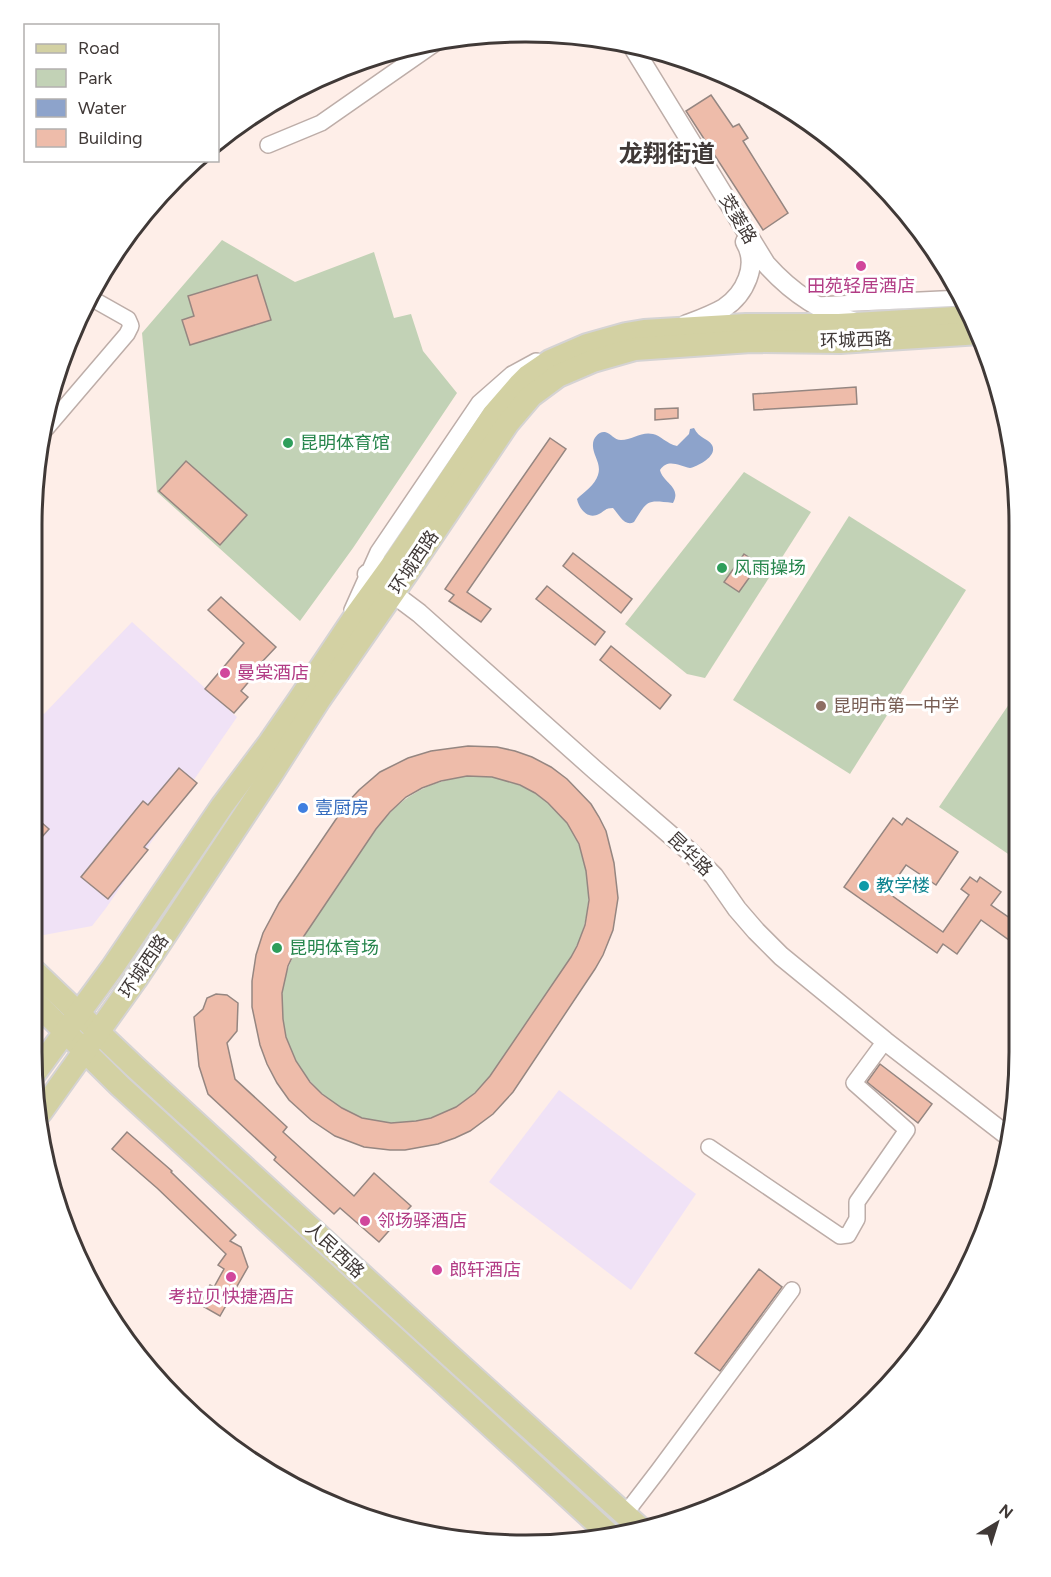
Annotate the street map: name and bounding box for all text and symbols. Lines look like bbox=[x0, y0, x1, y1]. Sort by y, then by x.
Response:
legend bbox=[24, 24, 219, 162]
text: Road bbox=[78, 37, 119, 59]
text: Park bbox=[78, 67, 113, 89]
text: Water bbox=[78, 97, 126, 119]
text: Building bbox=[78, 127, 143, 149]
district label: 龙翔街道 bbox=[619, 139, 715, 168]
street label: 茭菱路 bbox=[715, 190, 761, 248]
marker: 田苑轻居酒店 bbox=[854, 259, 868, 273]
place label: 田苑轻居酒店 bbox=[807, 275, 915, 297]
street label: 环城西路 bbox=[820, 328, 892, 352]
place label: 昆明体育馆 bbox=[300, 432, 390, 454]
marker: 昆明体育馆 bbox=[281, 436, 295, 450]
street label: 环城西路 bbox=[385, 526, 443, 598]
place label: 风雨操场 bbox=[734, 557, 806, 579]
marker: 风雨操场 bbox=[715, 561, 729, 575]
place label: 曼棠酒店 bbox=[237, 662, 309, 684]
marker: 曼棠酒店 bbox=[218, 666, 232, 680]
place label: 昆明市第一中学 bbox=[833, 695, 959, 717]
marker: 昆明市第一中学 bbox=[814, 699, 828, 713]
place label: 壹厨房 bbox=[315, 797, 369, 819]
marker: 壹厨房 bbox=[296, 801, 310, 815]
street label: 昆华路 bbox=[663, 827, 717, 881]
place label: 教学楼 bbox=[876, 875, 930, 897]
marker: 教学楼 bbox=[857, 879, 871, 893]
street label: 环城西路 bbox=[115, 930, 173, 1002]
place label: 昆明体育场 bbox=[289, 937, 379, 959]
marker: 昆明体育场 bbox=[270, 941, 284, 955]
place label: 邻场驿酒店 bbox=[377, 1210, 467, 1232]
marker: 邻场驿酒店 bbox=[358, 1214, 372, 1228]
street label: 人民西路 bbox=[301, 1217, 369, 1283]
place label: 郎轩酒店 bbox=[449, 1259, 521, 1281]
marker: 郎轩酒店 bbox=[430, 1263, 444, 1277]
marker: 考拉贝快捷酒店 bbox=[224, 1270, 238, 1284]
place label: 考拉贝快捷酒店 bbox=[168, 1286, 294, 1308]
north arrow bbox=[967, 1493, 1027, 1553]
text: N bbox=[995, 1500, 1017, 1523]

